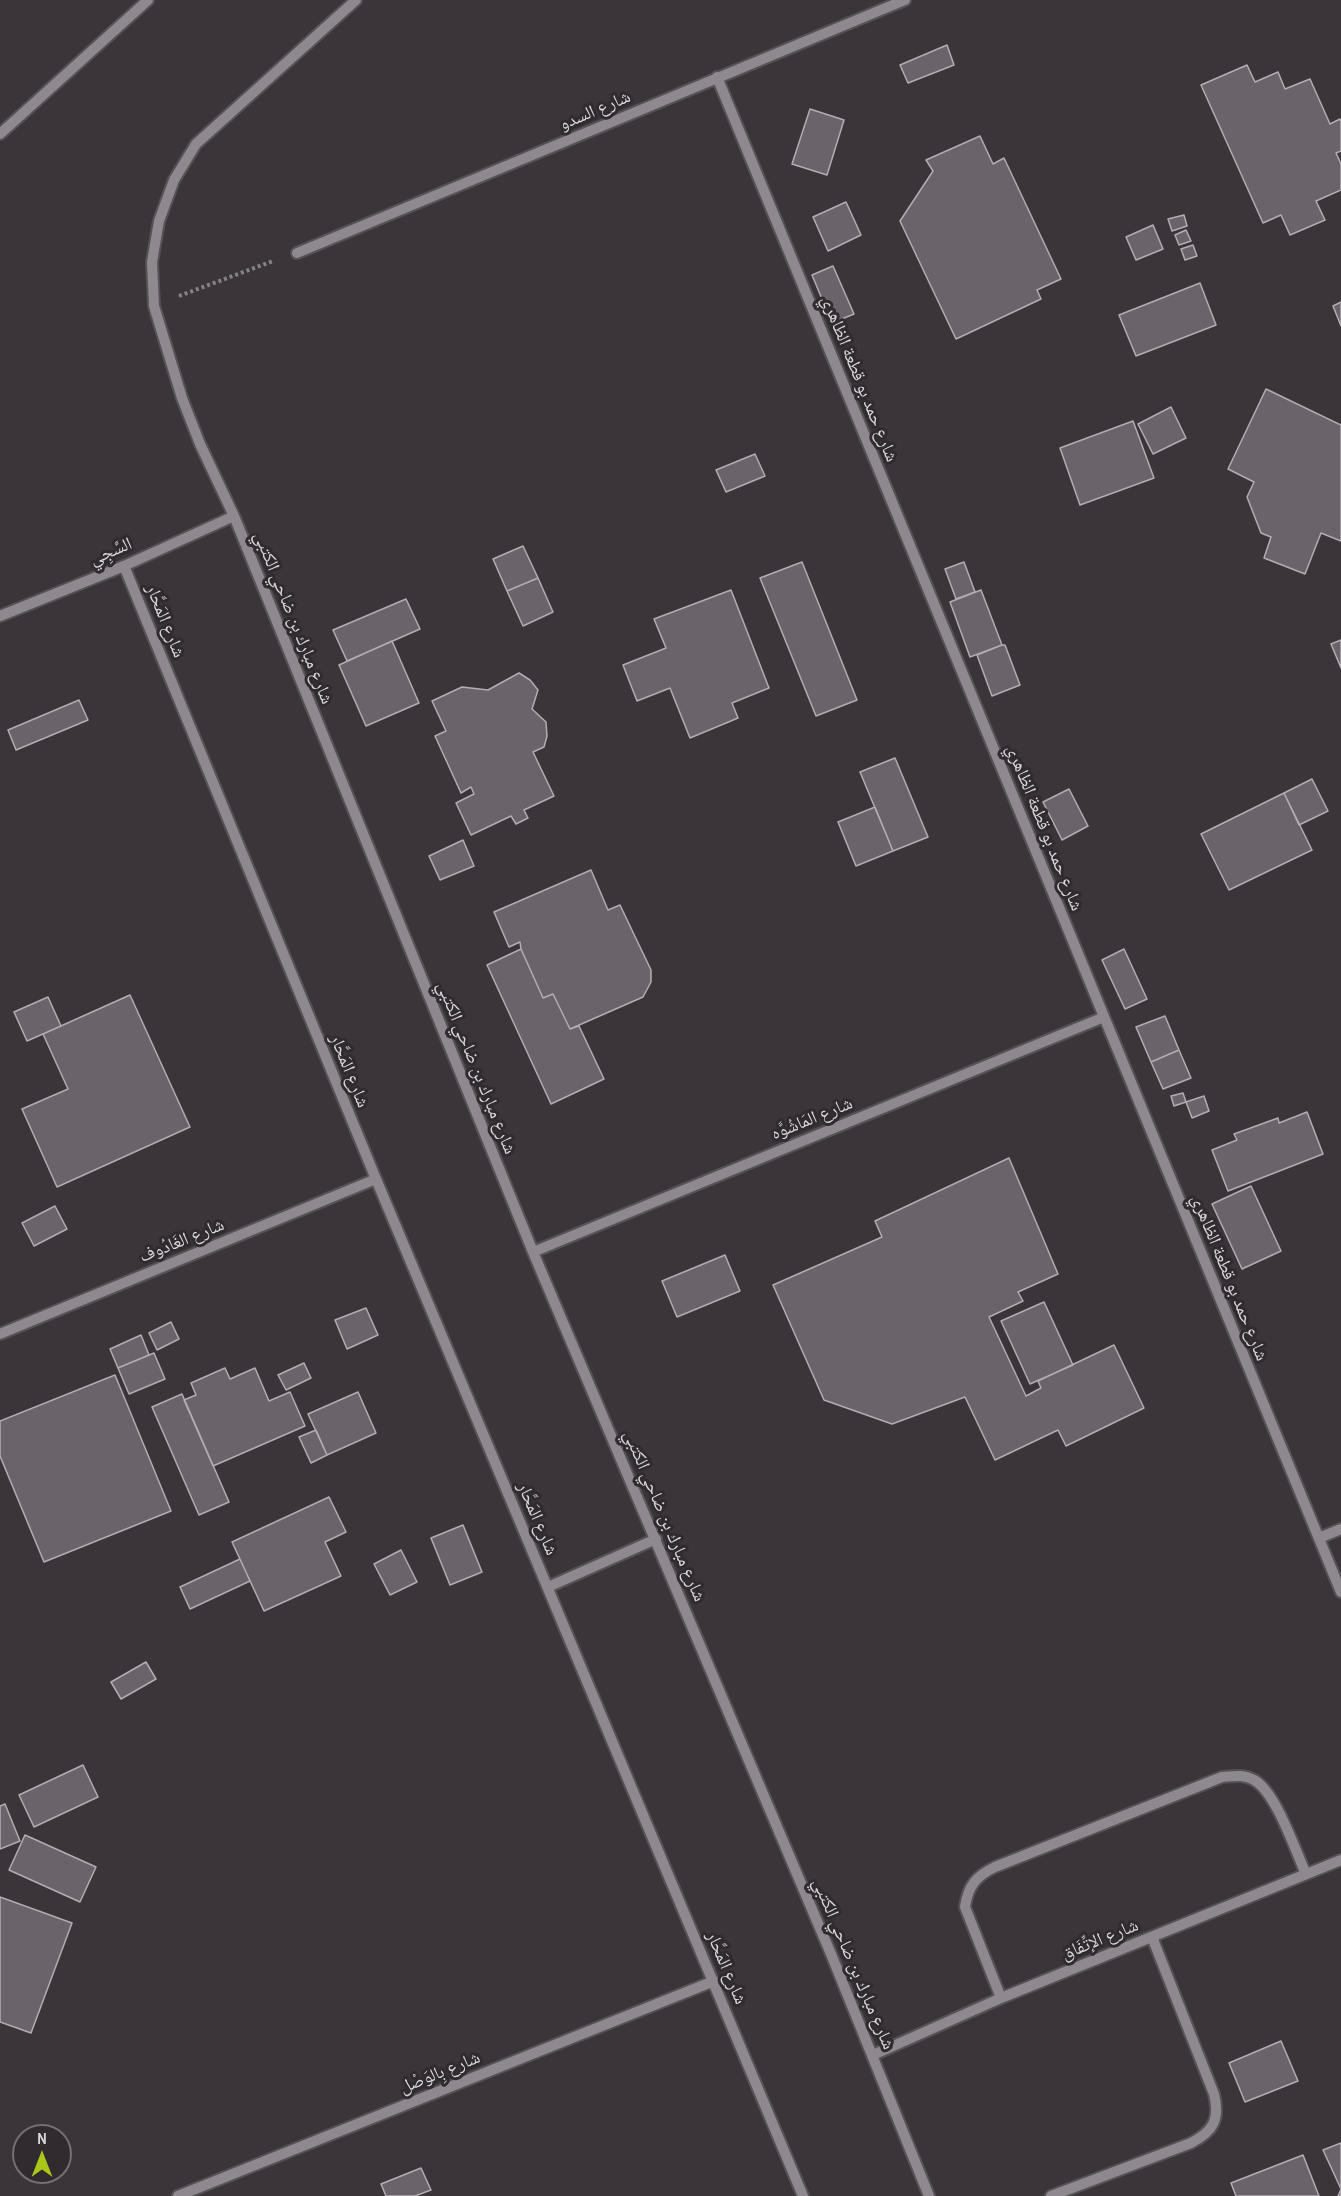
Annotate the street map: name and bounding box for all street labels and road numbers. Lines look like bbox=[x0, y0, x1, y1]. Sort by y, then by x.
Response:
street label: شارع السدو bbox=[556, 86, 634, 136]
street label: شارع حمد بو قطعة الظاهري bbox=[816, 293, 902, 465]
street label: شارع مبارك بن ضاحي الكتبي bbox=[249, 529, 337, 707]
street label: السَّجِي bbox=[86, 533, 136, 571]
street label: شارع المَحَّار bbox=[140, 581, 190, 661]
street label: شارع حمد بو قطعة الظاهري bbox=[1001, 742, 1087, 914]
street label: شارع مبارك بن ضاحي الكتبي bbox=[432, 979, 520, 1157]
street label: شارع المَحَّار bbox=[324, 1031, 374, 1111]
street label: شارع المَاشُوَّه bbox=[768, 1093, 856, 1145]
street label: شارع حمد بو قطعة الظاهري bbox=[1186, 1192, 1272, 1364]
street label: شارع الغَادُوف bbox=[136, 1214, 228, 1268]
street label: شارع مبارك بن ضاحي الكتبي bbox=[618, 1427, 710, 1605]
street label: شارع المَحَّار bbox=[512, 1479, 562, 1559]
street label: شارع مبارك بن ضاحي الكتبي bbox=[807, 1875, 899, 2053]
street label: شارع الإتِّفَاق bbox=[1058, 1915, 1142, 1965]
street label: شارع المَحَّار bbox=[701, 1928, 751, 2008]
street label: شارع بِالوَصْل bbox=[397, 2047, 483, 2099]

